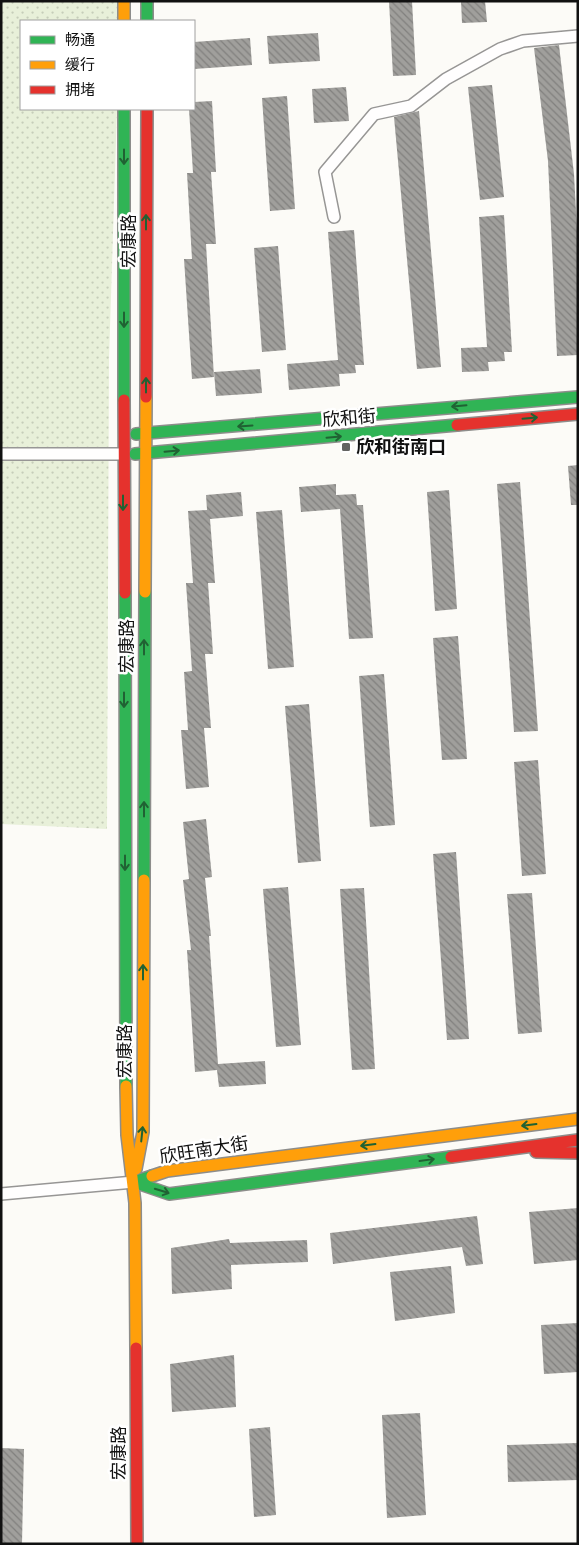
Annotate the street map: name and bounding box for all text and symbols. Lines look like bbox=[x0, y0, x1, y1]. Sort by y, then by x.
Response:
legend bbox=[20, 20, 195, 110]
text: 畅通 bbox=[65, 31, 95, 49]
text: 缓行 bbox=[65, 56, 95, 74]
text: 拥堵 bbox=[65, 81, 95, 99]
one-way arrow bbox=[119, 149, 129, 165]
street label: 宏康路 bbox=[118, 214, 140, 268]
one-way arrow bbox=[141, 215, 151, 231]
one-way arrow bbox=[119, 312, 129, 328]
one-way arrow bbox=[141, 377, 151, 394]
one-way arrow bbox=[452, 402, 468, 411]
street label: 欣和街 bbox=[321, 405, 377, 431]
one-way arrow bbox=[522, 414, 538, 423]
one-way arrow bbox=[238, 421, 254, 430]
one-way arrow bbox=[325, 432, 341, 442]
place label: 欣和街南口 bbox=[356, 436, 446, 458]
marker: 欣和街南口 bbox=[340, 441, 352, 453]
one-way arrow bbox=[164, 446, 180, 456]
one-way arrow bbox=[118, 494, 128, 510]
street label: 宏康路 bbox=[116, 619, 138, 673]
one-way arrow bbox=[139, 639, 149, 656]
one-way arrow bbox=[119, 692, 129, 708]
one-way arrow bbox=[139, 802, 149, 818]
one-way arrow bbox=[120, 854, 130, 870]
one-way arrow bbox=[138, 964, 148, 980]
street label: 宏康路 bbox=[114, 1024, 136, 1078]
one-way arrow bbox=[522, 1120, 538, 1130]
one-way arrow bbox=[137, 1127, 147, 1143]
street label: 欣旺南大街 bbox=[158, 1132, 250, 1168]
one-way arrow bbox=[360, 1141, 376, 1151]
one-way arrow bbox=[418, 1155, 434, 1165]
one-way arrow bbox=[154, 1187, 170, 1197]
street label: 宏康路 bbox=[108, 1426, 130, 1480]

